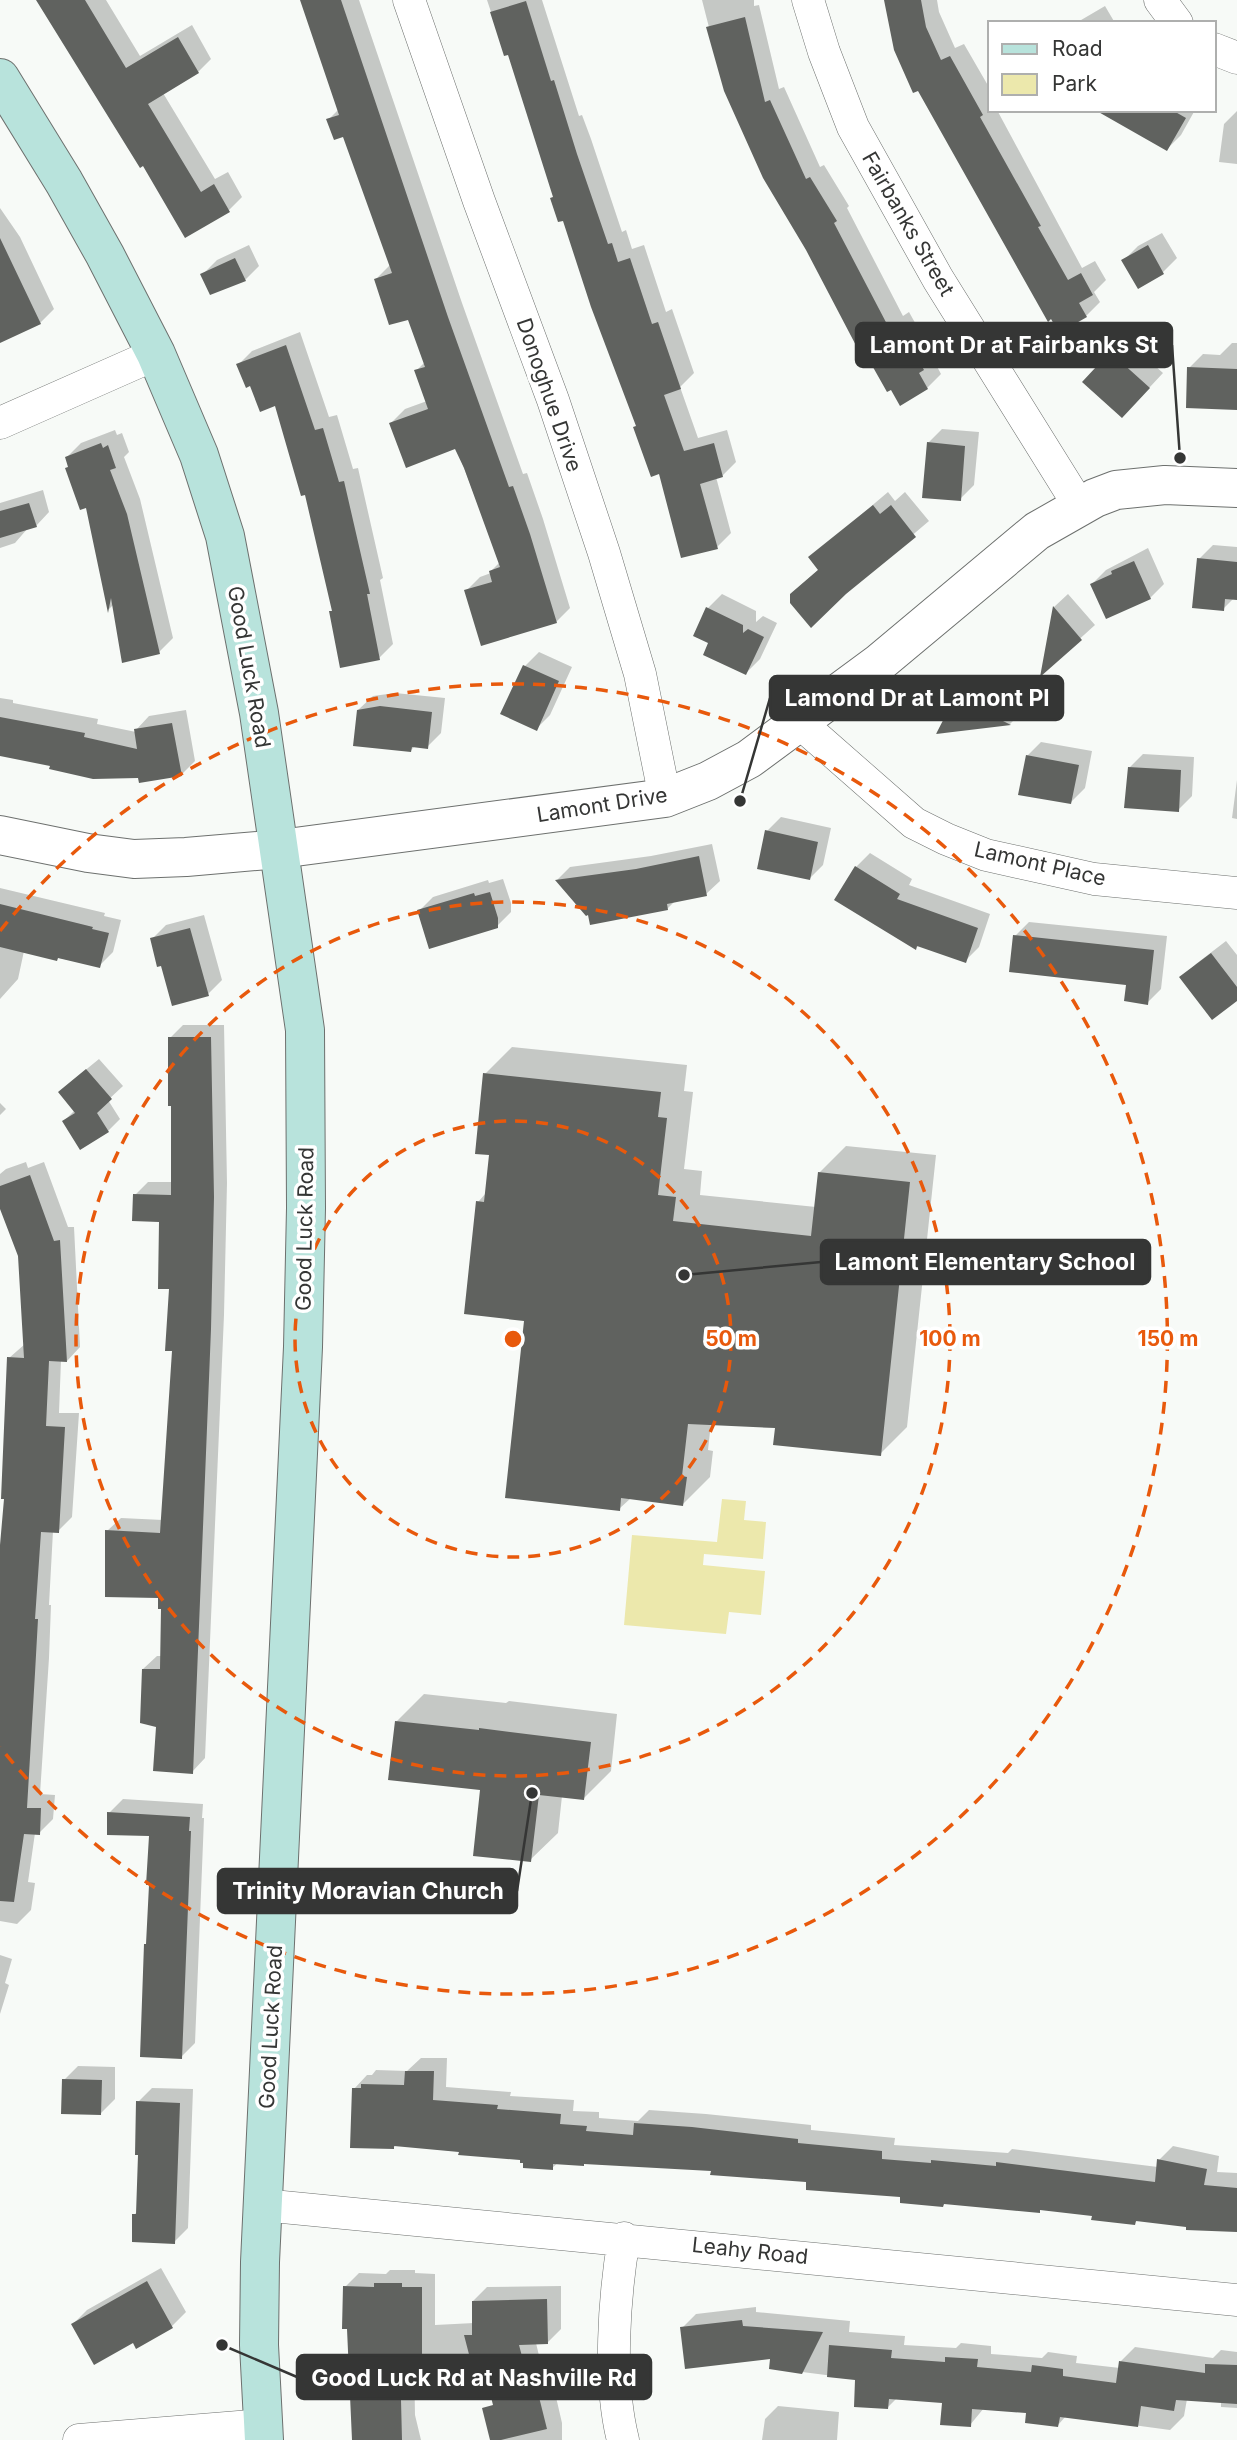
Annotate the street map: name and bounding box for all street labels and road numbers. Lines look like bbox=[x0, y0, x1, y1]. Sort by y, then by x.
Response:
street label: Fairbanks Street bbox=[857, 147, 960, 300]
street label: Donoghue Drive bbox=[511, 315, 587, 475]
street label: Good Luck Road bbox=[223, 584, 276, 750]
street label: Lamont Drive bbox=[535, 782, 669, 827]
street label: Lamont Place bbox=[972, 836, 1108, 891]
street label: Good Luck Road bbox=[291, 1147, 318, 1311]
street label: Good Luck Road bbox=[254, 1944, 287, 2110]
street label: Leahy Road bbox=[691, 2232, 809, 2269]

